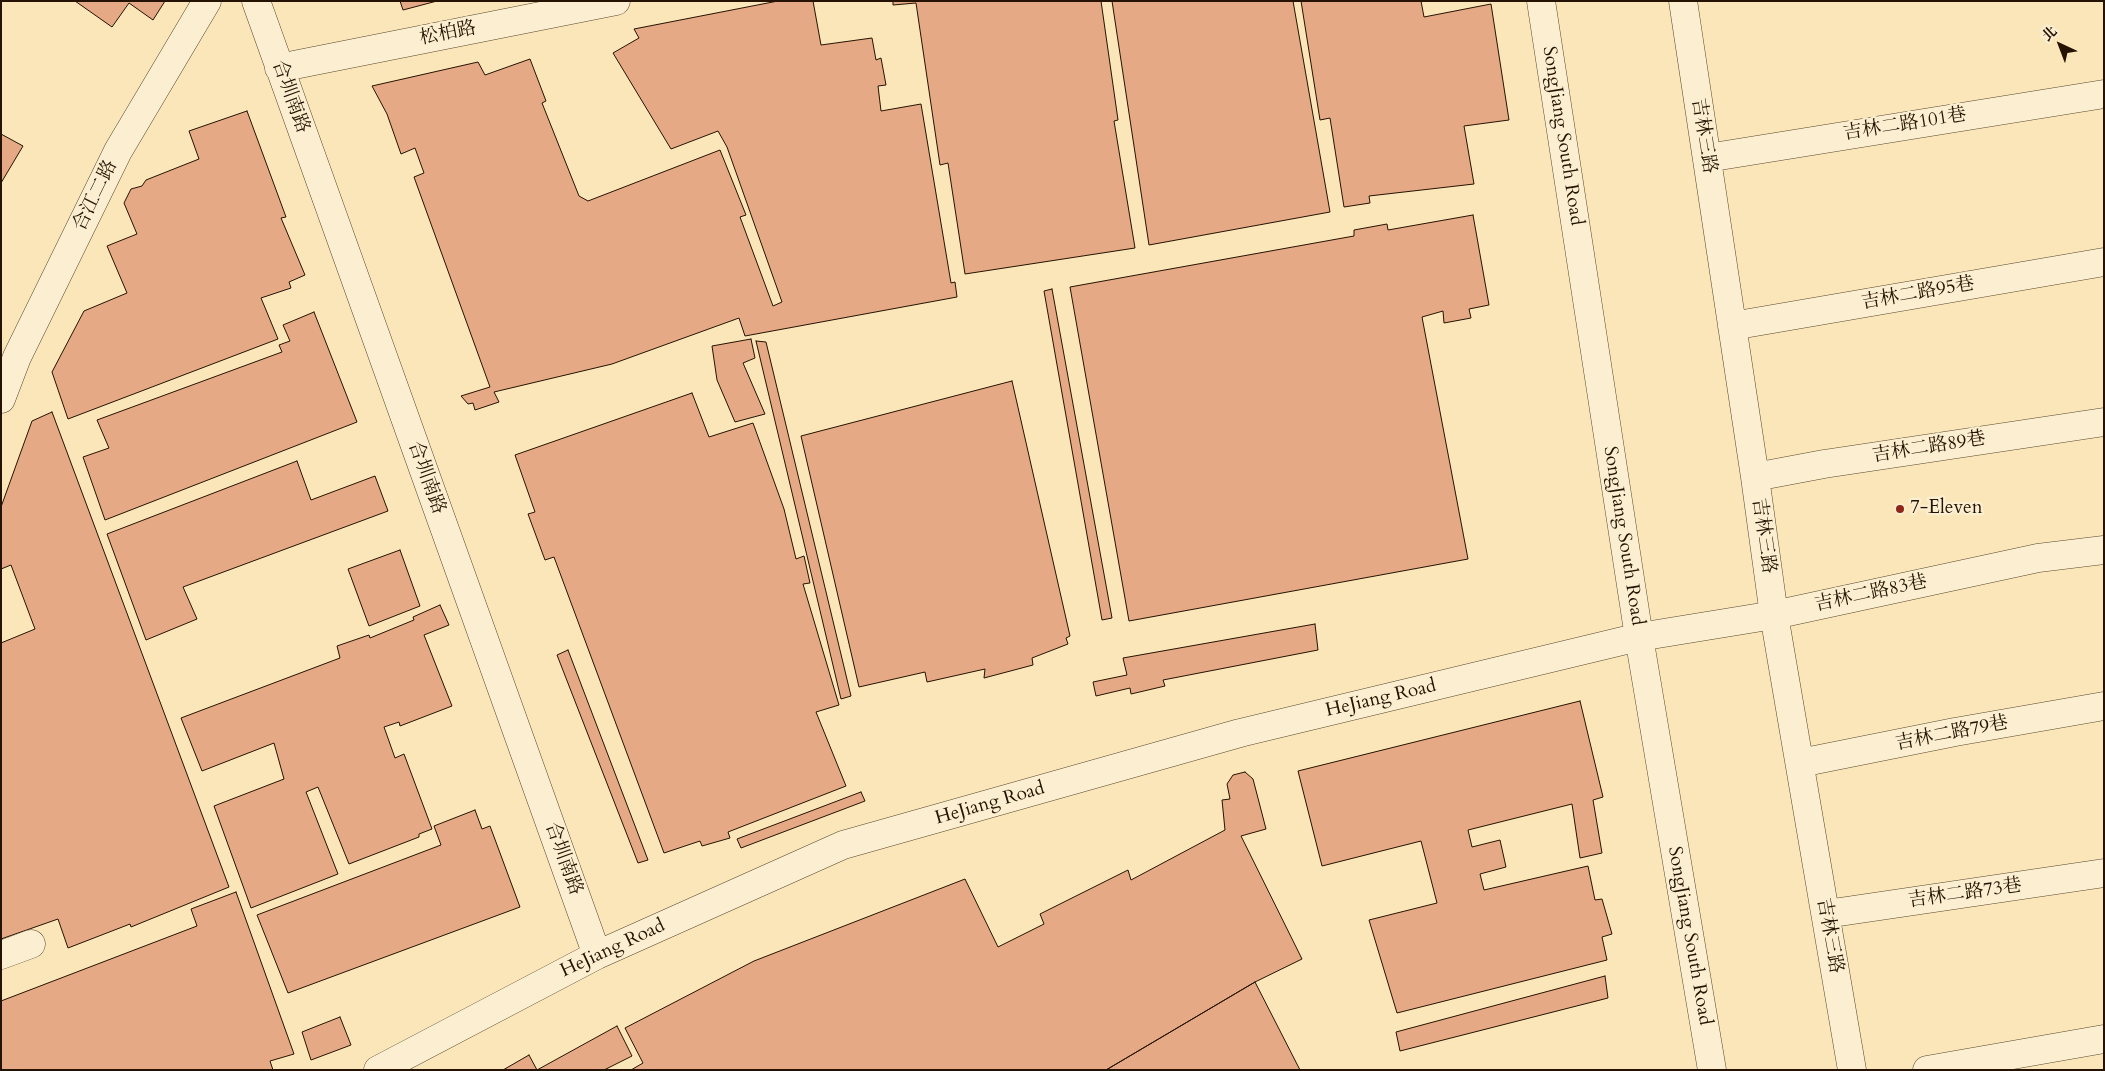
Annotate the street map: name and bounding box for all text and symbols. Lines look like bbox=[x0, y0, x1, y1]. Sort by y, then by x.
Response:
street label: 松柏路 bbox=[418, 17, 478, 51]
north arrow bbox=[2035, 20, 2085, 70]
text: 北 bbox=[2038, 22, 2061, 45]
street label: SongJiang South Road bbox=[1537, 45, 1587, 227]
street label: 合圳南路 bbox=[266, 57, 314, 137]
street label: 吉林三路 bbox=[1686, 97, 1720, 175]
street label: 吉林二路101巷 bbox=[1842, 104, 1968, 146]
street label: 合江二路 bbox=[69, 157, 123, 235]
street label: 吉林二路95巷 bbox=[1860, 273, 1976, 315]
street label: 吉林二路89巷 bbox=[1871, 428, 1987, 468]
street label: 合圳南路 bbox=[402, 438, 450, 518]
street label: SongJiang South Road bbox=[1598, 445, 1648, 627]
street label: 吉林三路 bbox=[1746, 497, 1780, 575]
place label: 7-Eleven bbox=[1910, 498, 1982, 520]
marker: 7-Eleven bbox=[1894, 503, 1906, 515]
street label: 吉林二路83巷 bbox=[1813, 571, 1929, 617]
street label: HeJiang Road bbox=[1323, 675, 1439, 723]
street label: 吉林二路79巷 bbox=[1894, 712, 2010, 756]
street label: HeJiang Road bbox=[933, 777, 1047, 831]
street label: 合圳南路 bbox=[539, 819, 587, 899]
street label: SongJiang South Road bbox=[1662, 845, 1716, 1027]
street label: 吉林二路73巷 bbox=[1907, 875, 2023, 913]
street label: 吉林三路 bbox=[1811, 897, 1847, 975]
street label: HeJiang Road bbox=[557, 915, 669, 983]

